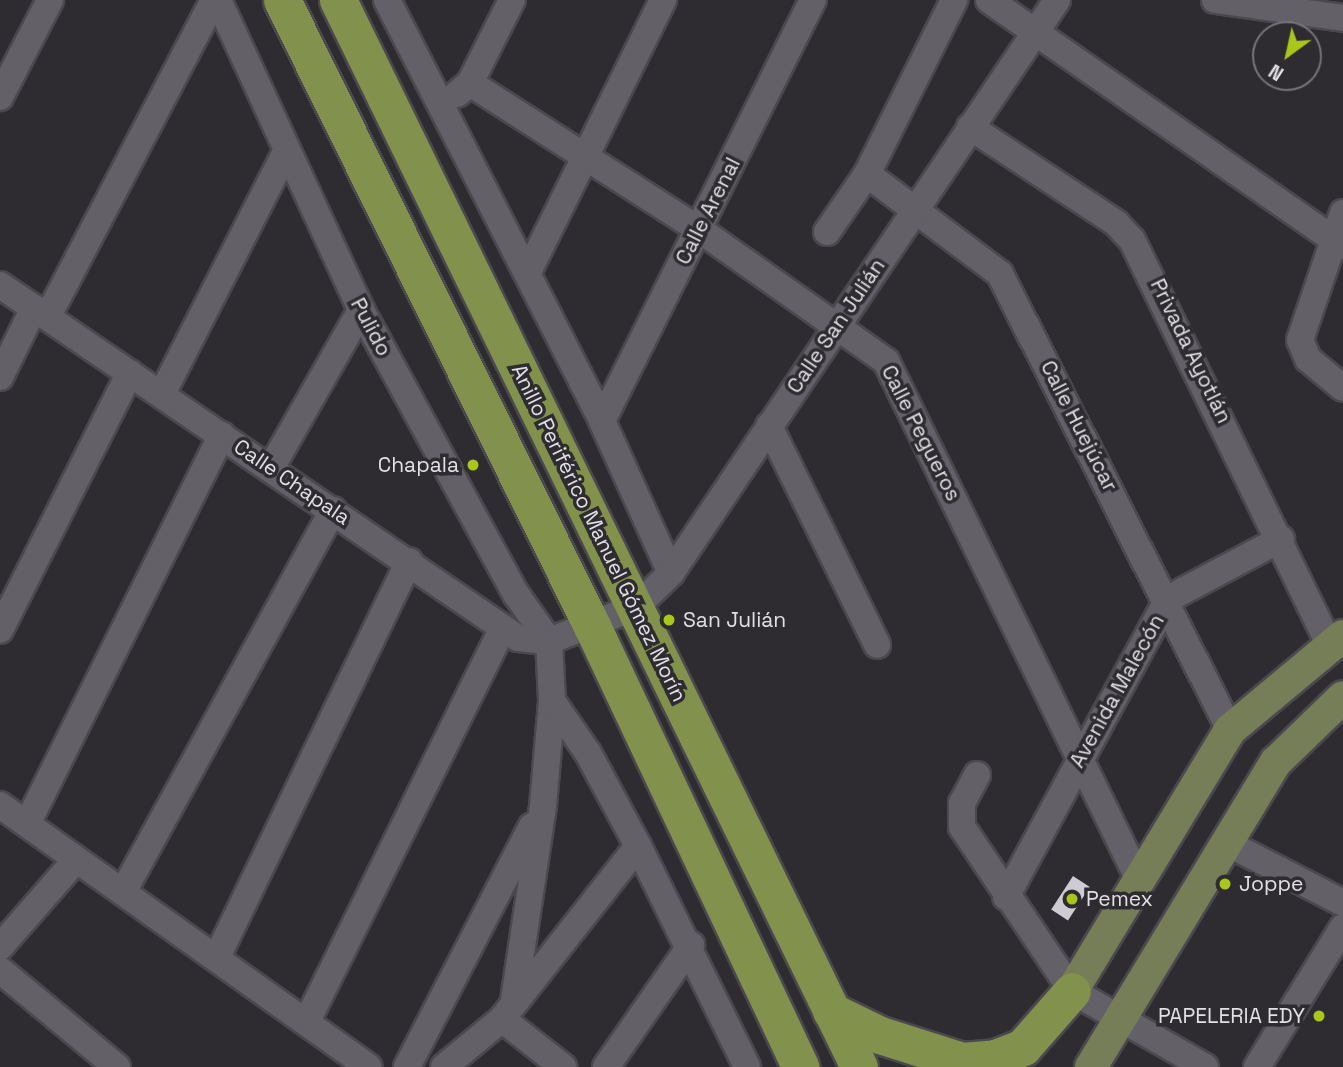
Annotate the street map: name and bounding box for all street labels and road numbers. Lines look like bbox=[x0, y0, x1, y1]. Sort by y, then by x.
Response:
street label: Calle Arenal bbox=[670, 153, 746, 269]
street label: Calle San Julián bbox=[782, 254, 890, 398]
street label: Privada Ayotlán bbox=[1145, 275, 1237, 427]
street label: Pulido bbox=[345, 294, 397, 360]
street label: Calle Huejúcar bbox=[1035, 356, 1123, 496]
street label: Anillo Periférico Manuel Gómez Morín bbox=[506, 360, 692, 706]
street label: Calle Pegueros bbox=[876, 361, 966, 505]
street label: Calle Chapala bbox=[229, 434, 355, 530]
street label: Avenida Malecón bbox=[1064, 610, 1170, 772]

